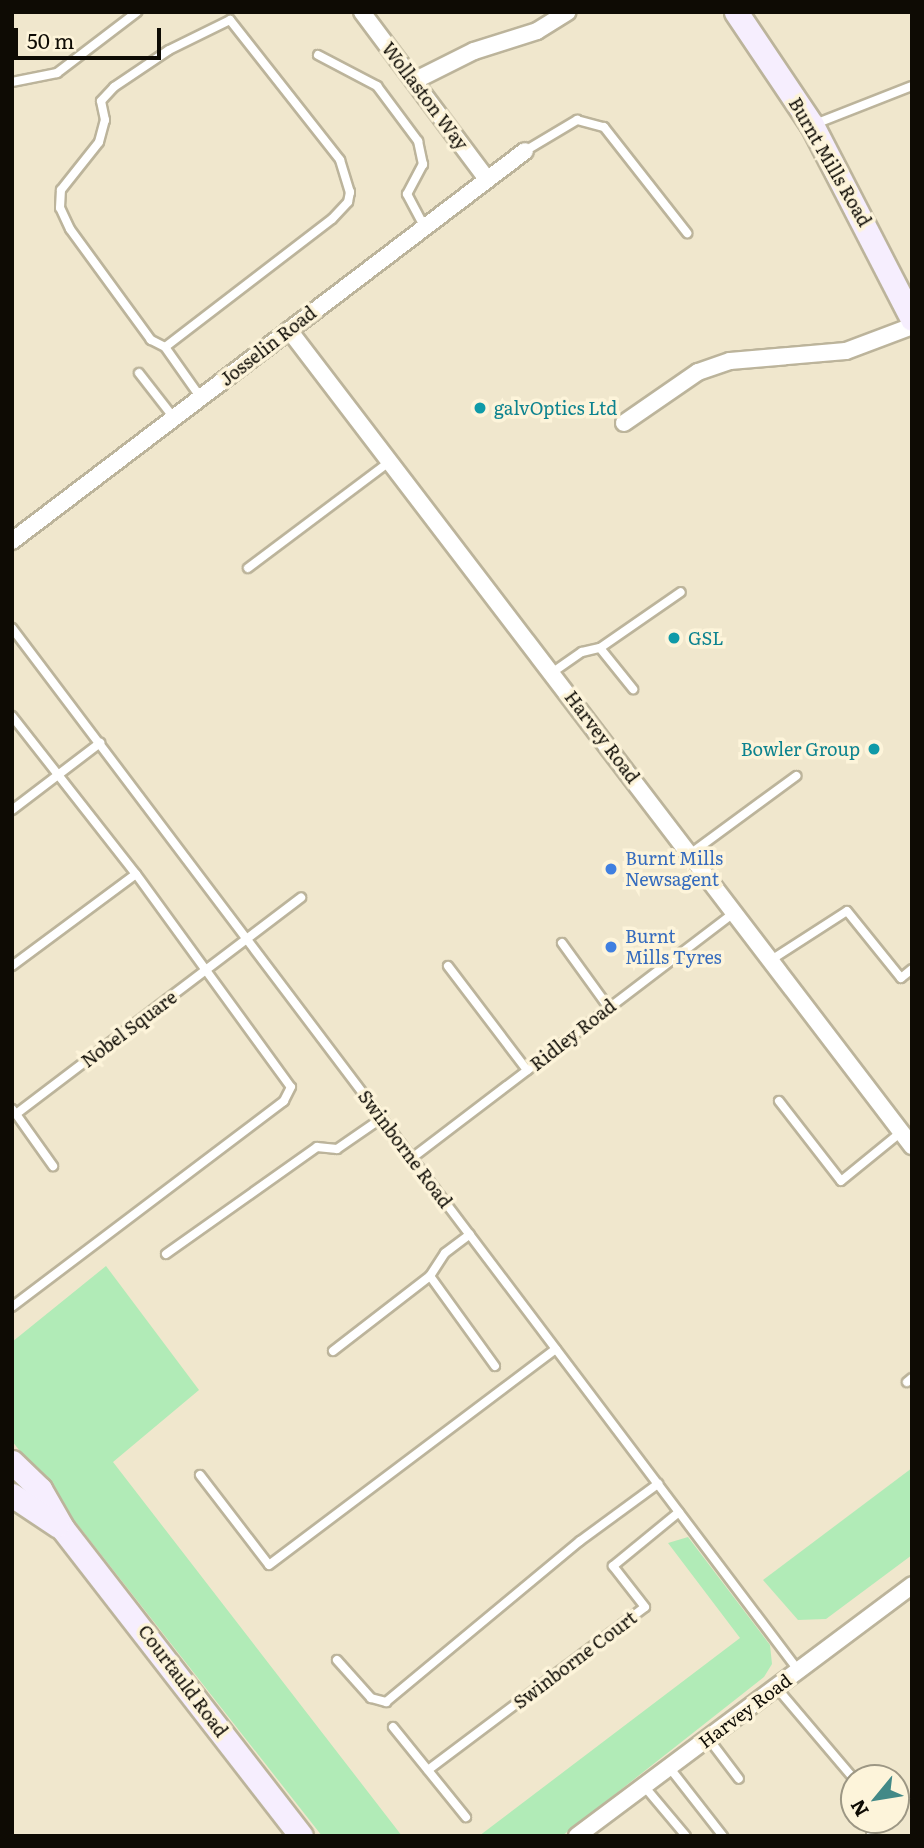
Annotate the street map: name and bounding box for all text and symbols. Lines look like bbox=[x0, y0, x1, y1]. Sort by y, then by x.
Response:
scale bar bbox=[18, 14, 164, 58]
text: 50 m bbox=[27, 24, 74, 55]
street label: Wollaston Way bbox=[377, 38, 473, 154]
street label: Burnt Mills Road bbox=[784, 94, 876, 230]
street label: Josselin Road bbox=[216, 302, 320, 390]
place label: galvOptics Ltd bbox=[494, 397, 617, 419]
marker: galvOptics Ltd bbox=[472, 400, 488, 416]
place label: GSL bbox=[688, 627, 724, 649]
marker: GSL bbox=[666, 630, 682, 646]
street label: Harvey Road bbox=[560, 687, 644, 787]
place label: Bowler Group bbox=[741, 738, 860, 760]
marker: Bowler Group bbox=[866, 741, 882, 757]
place label: Burnt Mills Newsagent bbox=[625, 848, 723, 890]
marker: Burnt Mills Newsagent bbox=[603, 861, 619, 877]
place label: Burnt Mills Tyres bbox=[625, 926, 722, 968]
marker: Burnt Mills Tyres bbox=[603, 939, 619, 955]
street label: Nobel Square bbox=[77, 986, 181, 1072]
street label: Ridley Road bbox=[526, 995, 620, 1075]
street label: Swinborne Road bbox=[354, 1086, 456, 1212]
street label: Swinborne Court bbox=[509, 1607, 641, 1713]
street label: Courtauld Road bbox=[134, 1621, 232, 1741]
street label: Harvey Road bbox=[695, 1669, 795, 1753]
north arrow bbox=[840, 1764, 910, 1834]
text: N bbox=[842, 1795, 875, 1822]

